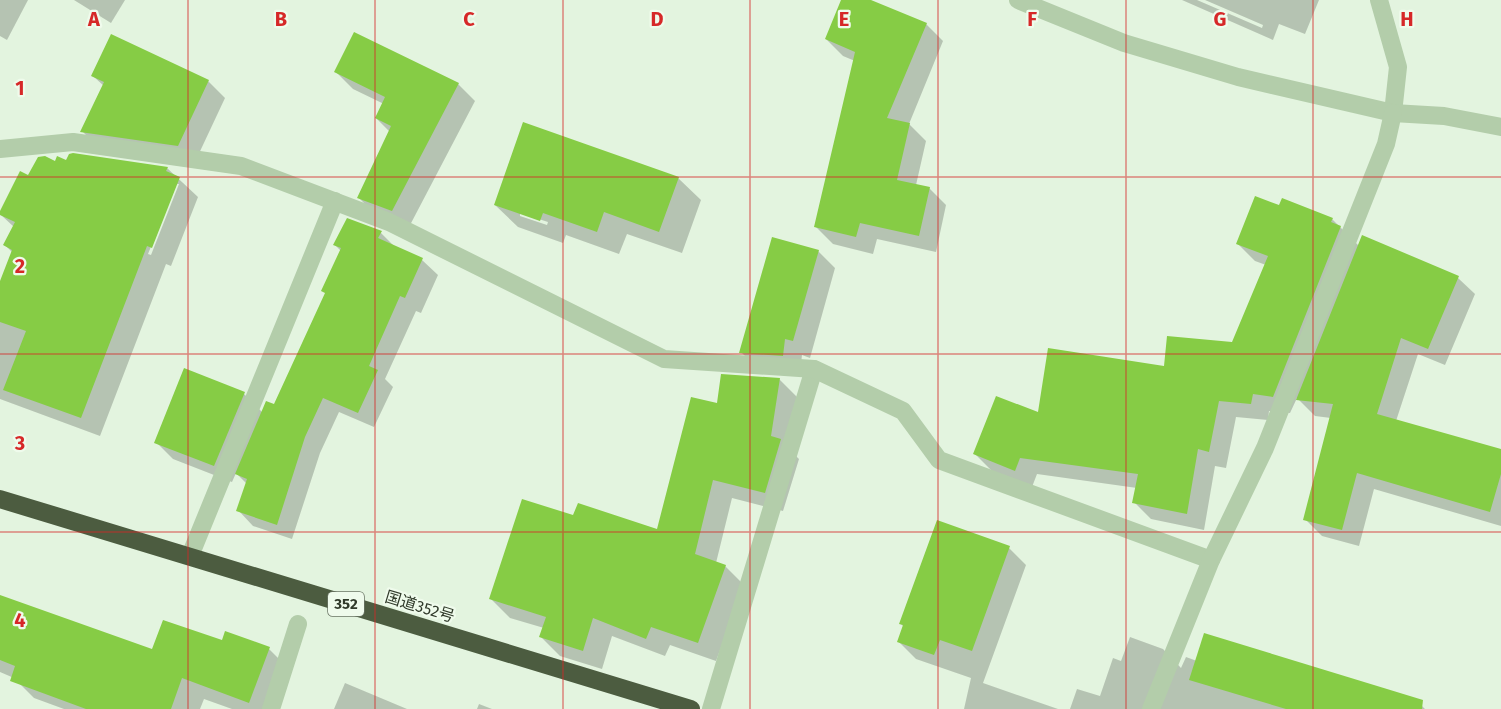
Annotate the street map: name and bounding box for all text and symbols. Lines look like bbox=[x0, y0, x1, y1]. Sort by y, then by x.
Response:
text: A bbox=[87, 7, 101, 31]
text: B bbox=[275, 7, 287, 31]
text: C bbox=[463, 7, 475, 31]
text: D bbox=[650, 7, 664, 31]
text: E bbox=[839, 7, 849, 31]
text: F bbox=[1027, 7, 1037, 31]
text: G bbox=[1214, 7, 1226, 31]
text: H bbox=[1400, 7, 1414, 31]
text: 1 bbox=[15, 76, 25, 100]
text: 2 bbox=[15, 254, 25, 278]
text: 3 bbox=[14, 431, 25, 455]
street label: 国道352号 bbox=[383, 587, 457, 626]
road number: 352 bbox=[328, 592, 364, 616]
text: 4 bbox=[14, 608, 26, 632]

